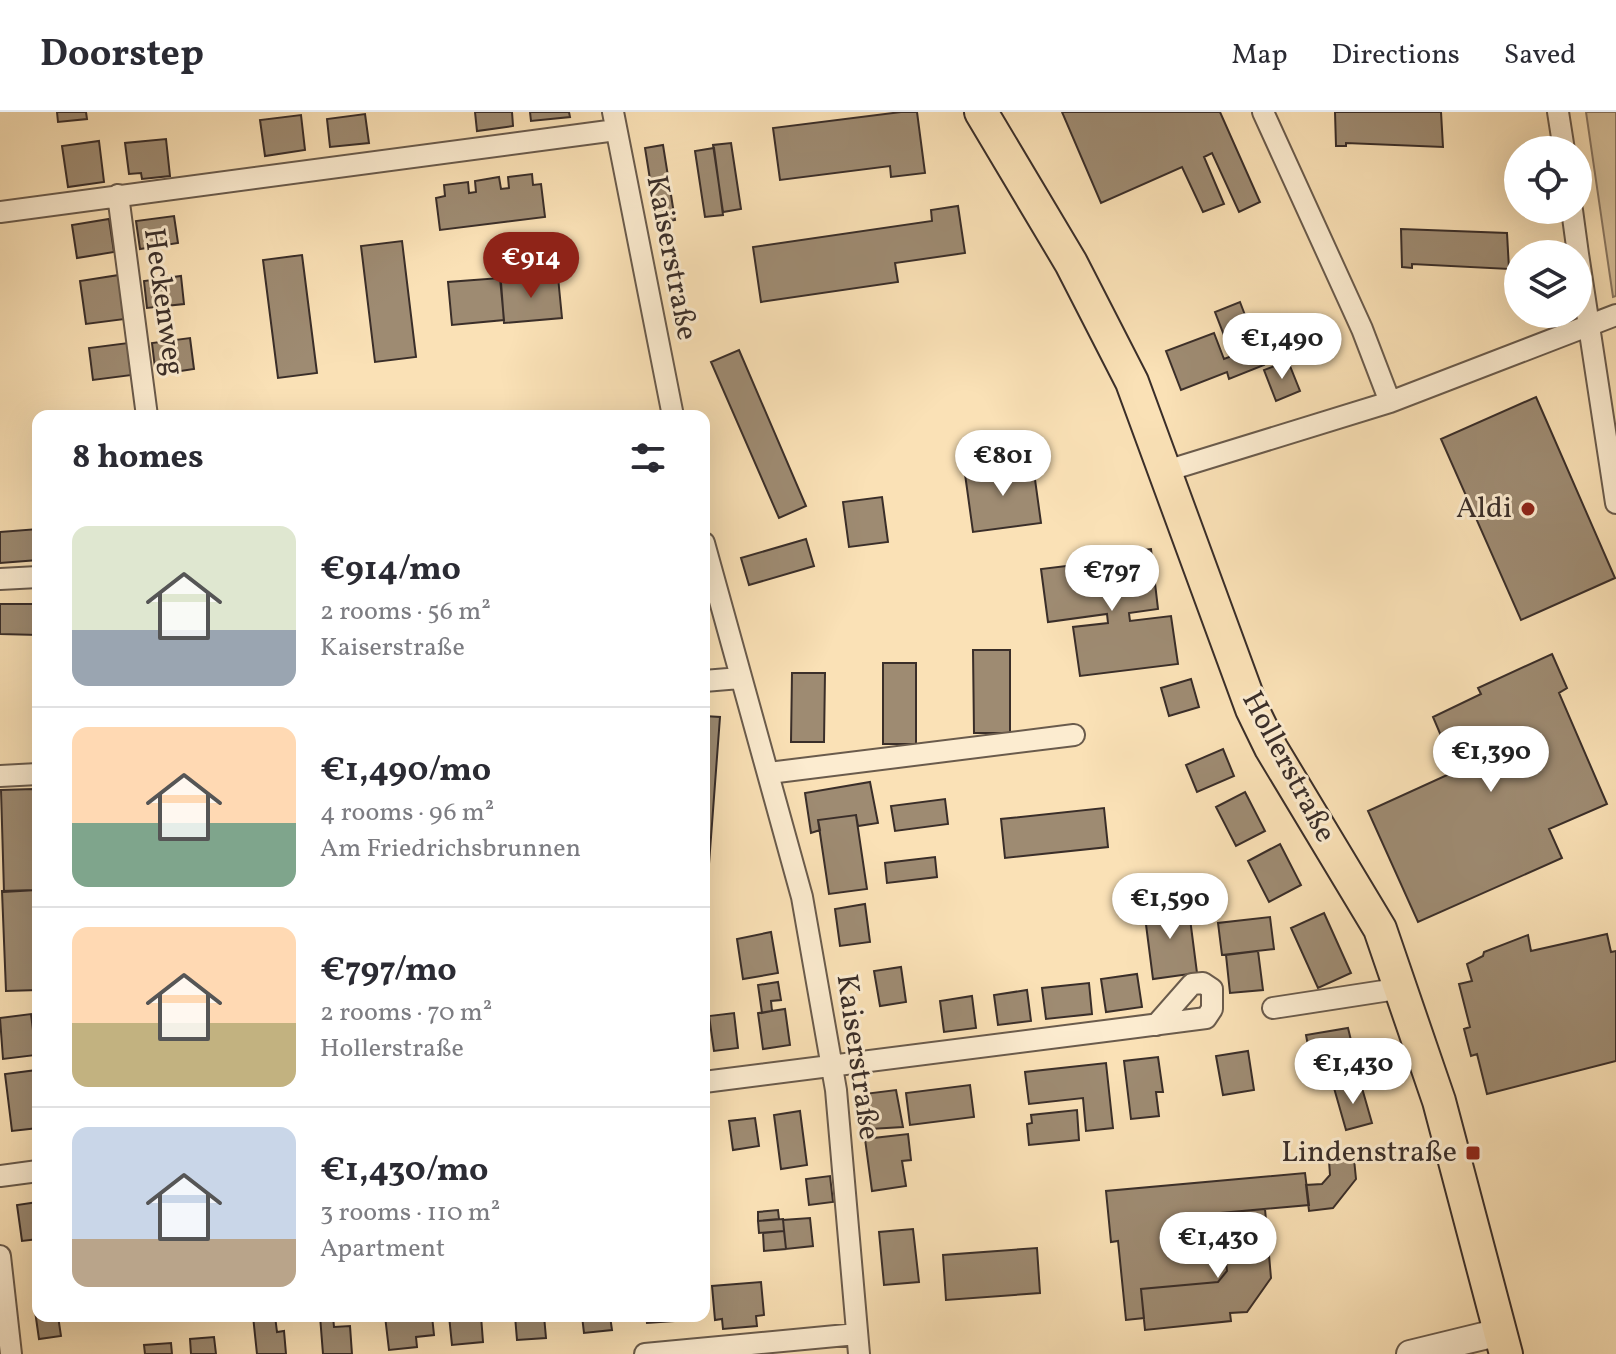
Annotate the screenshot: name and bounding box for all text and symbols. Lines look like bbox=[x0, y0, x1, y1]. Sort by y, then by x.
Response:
text: Doorstep bbox=[40, 29, 204, 82]
text: Map bbox=[1232, 36, 1288, 75]
text: Directions bbox=[1332, 36, 1460, 75]
text: Saved bbox=[1504, 36, 1576, 75]
map controls bbox=[1504, 136, 1592, 328]
button: locate bbox=[1504, 136, 1592, 224]
street label: Kaiserstraße bbox=[634, 172, 708, 344]
street label: Heckenweg bbox=[132, 225, 194, 379]
pin: €914 bbox=[484, 232, 578, 300]
text: €914 bbox=[501, 240, 561, 276]
button: layers bbox=[1504, 240, 1592, 328]
pin: €1,490 bbox=[1217, 313, 1347, 381]
text: €1,490 bbox=[1241, 321, 1323, 357]
pin: €801 bbox=[956, 430, 1050, 498]
text: 8 homes bbox=[72, 435, 204, 482]
icon: filters bbox=[626, 436, 670, 480]
text: €801 bbox=[973, 438, 1033, 474]
place label: Aldi bbox=[1456, 488, 1512, 530]
marker: Aldi bbox=[1519, 500, 1537, 518]
pin: €797 bbox=[1065, 545, 1159, 613]
text: €914/mo bbox=[320, 547, 461, 594]
text: €797 bbox=[1083, 553, 1141, 589]
icon: home bbox=[136, 558, 232, 654]
text: 2 rooms · 56 m² bbox=[320, 594, 491, 630]
text: Kaiserstraße bbox=[320, 630, 465, 666]
street label: Hollerstraße bbox=[1230, 684, 1346, 850]
pin: €1,390 bbox=[1426, 726, 1556, 794]
text: €1,390 bbox=[1451, 734, 1531, 770]
text: €1,490/mo bbox=[320, 748, 491, 795]
icon: home bbox=[136, 759, 232, 855]
text: 4 rooms · 96 m² bbox=[320, 795, 494, 831]
text: Am Friedrichsbrunnen bbox=[320, 831, 581, 867]
pin: €1,590 bbox=[1105, 873, 1235, 941]
text: €1,590 bbox=[1130, 881, 1210, 917]
text: €797/mo bbox=[320, 948, 457, 995]
icon: home bbox=[136, 959, 232, 1055]
street label: Kaiserstraße bbox=[825, 971, 889, 1143]
text: 2 rooms · 70 m² bbox=[320, 995, 492, 1031]
text: Hollerstraße bbox=[320, 1031, 464, 1067]
pin: €1,430 bbox=[1288, 1038, 1418, 1106]
text: €1,430 bbox=[1313, 1046, 1393, 1082]
place label: Lindenstraße bbox=[1281, 1132, 1457, 1174]
marker: Lindenstraße bbox=[1464, 1144, 1482, 1162]
text: €1,430/mo bbox=[320, 1148, 489, 1195]
icon: home bbox=[136, 1159, 232, 1255]
text: 3 rooms · 110 m² bbox=[320, 1195, 500, 1231]
pin: €1,430 bbox=[1153, 1212, 1283, 1280]
text: €1,430 bbox=[1178, 1220, 1258, 1256]
text: Apartment bbox=[320, 1231, 445, 1267]

